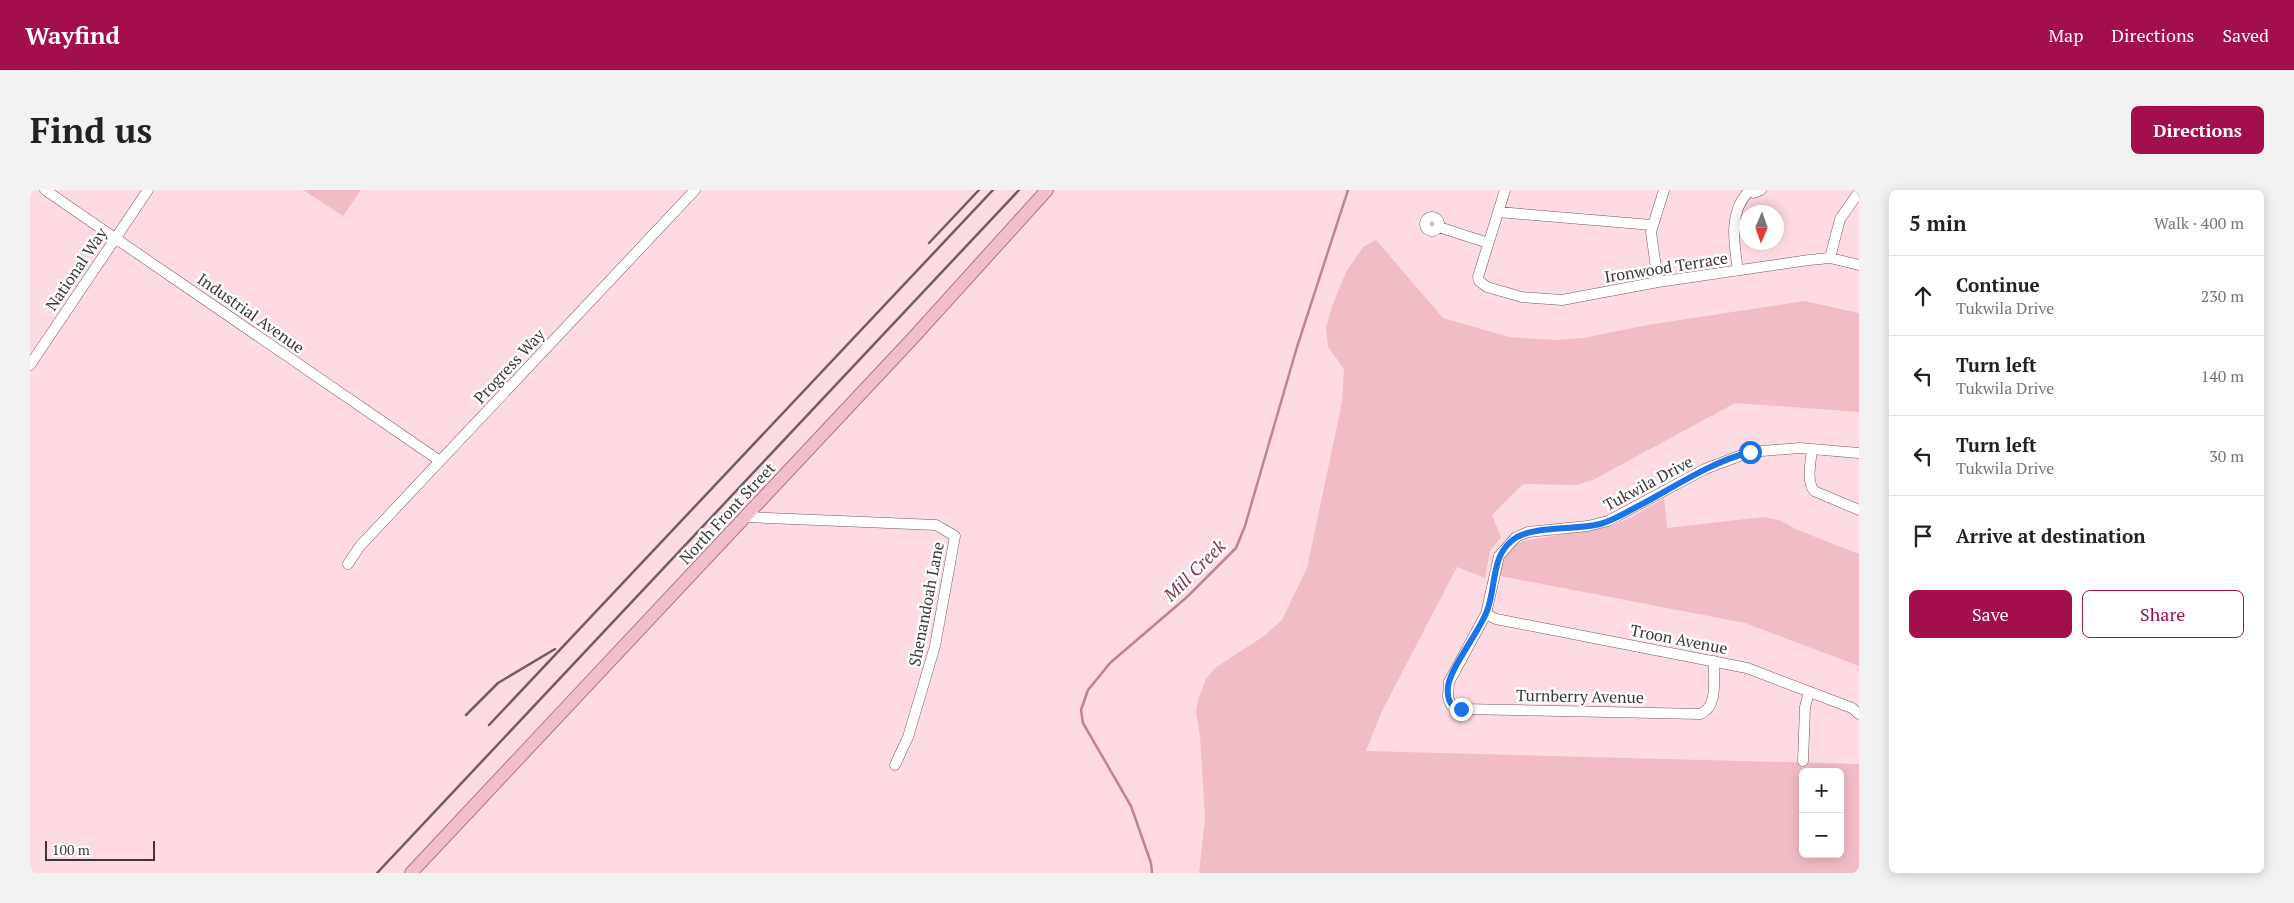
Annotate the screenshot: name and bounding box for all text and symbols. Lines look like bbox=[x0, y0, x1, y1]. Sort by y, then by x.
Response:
text: Wayfind bbox=[25, 19, 120, 51]
text: Map bbox=[2048, 23, 2083, 47]
text: Directions bbox=[2111, 23, 2194, 47]
text: Saved bbox=[2222, 23, 2269, 47]
button: Directions bbox=[2131, 106, 2264, 154]
text: Find us bbox=[30, 107, 152, 153]
north arrow bbox=[1739, 205, 1784, 250]
text: 5 min bbox=[1909, 209, 1966, 237]
text: Walk · 400 m bbox=[2154, 212, 2244, 234]
street label: National Way bbox=[40, 222, 112, 315]
street label: Ironwood Terrace bbox=[1603, 246, 1729, 288]
street label: Industrial Avenue bbox=[193, 268, 309, 358]
text: Continue bbox=[1956, 272, 2040, 297]
icon: ahead bbox=[1909, 282, 1937, 310]
text: 230 m bbox=[2201, 285, 2244, 307]
text: Tukwila Drive bbox=[1956, 297, 2054, 319]
street label: Progress Way bbox=[469, 323, 550, 408]
text: Turn left bbox=[1956, 352, 2037, 377]
icon: left bbox=[1909, 362, 1937, 390]
text: 140 m bbox=[2201, 365, 2244, 387]
text: Tukwila Drive bbox=[1956, 377, 2054, 399]
text: Turn left bbox=[1956, 432, 2037, 457]
route start bbox=[1739, 441, 1762, 464]
icon: left bbox=[1909, 442, 1937, 470]
text: 30 m bbox=[2209, 445, 2244, 467]
street label: Tukwila Drive bbox=[1599, 450, 1697, 516]
street label: North Front Street bbox=[674, 457, 780, 569]
text: Tukwila Drive bbox=[1956, 457, 2054, 479]
icon: arrive bbox=[1909, 522, 1937, 550]
text: Arrive at destination bbox=[1956, 523, 2145, 548]
water label: Mill Creek bbox=[1157, 534, 1230, 607]
street label: Shenandoah Lane bbox=[903, 540, 949, 668]
button: Save bbox=[1909, 590, 2072, 638]
button: Share bbox=[2082, 590, 2244, 638]
street label: Troon Avenue bbox=[1628, 619, 1730, 659]
street label: Turnberry Avenue bbox=[1516, 684, 1644, 708]
route end bbox=[1450, 698, 1473, 721]
map controls bbox=[1799, 768, 1844, 858]
button: + bbox=[1799, 768, 1844, 813]
button: − bbox=[1799, 813, 1844, 858]
scale bar bbox=[45, 838, 155, 861]
text: 100 m bbox=[52, 840, 90, 859]

